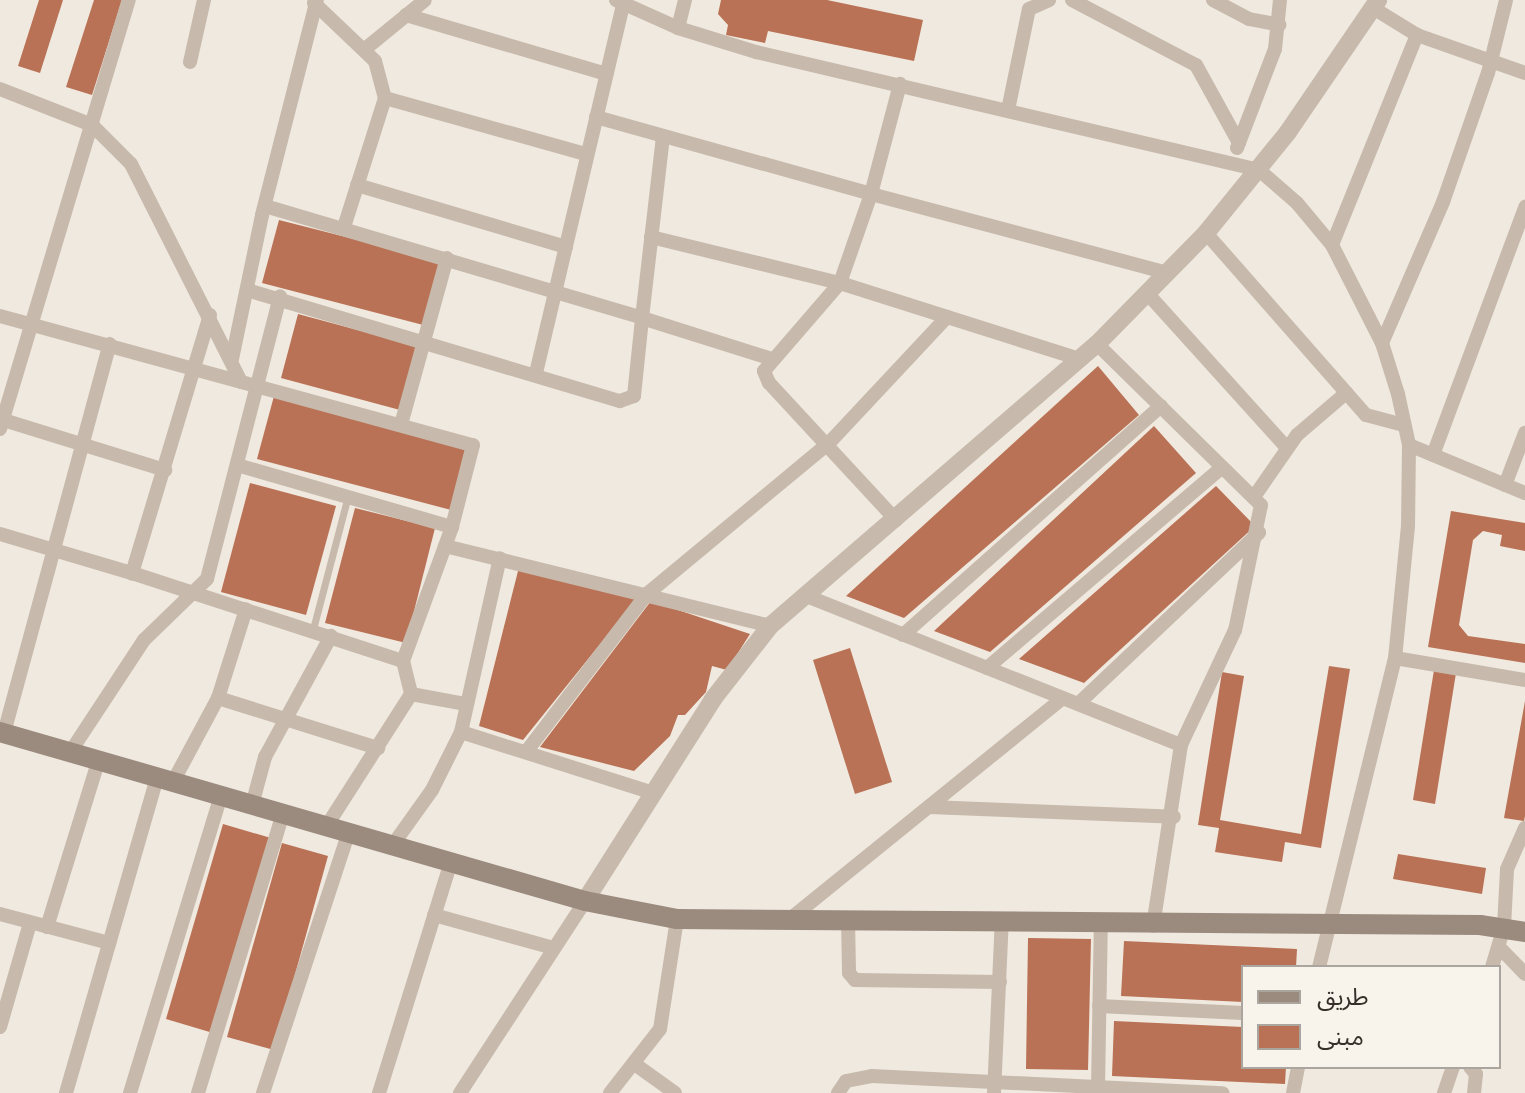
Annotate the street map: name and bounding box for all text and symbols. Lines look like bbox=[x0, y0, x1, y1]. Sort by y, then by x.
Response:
legend bbox=[1241, 965, 1501, 1069]
text: طريق bbox=[1317, 980, 1369, 1015]
text: مبنى bbox=[1317, 1020, 1364, 1055]

